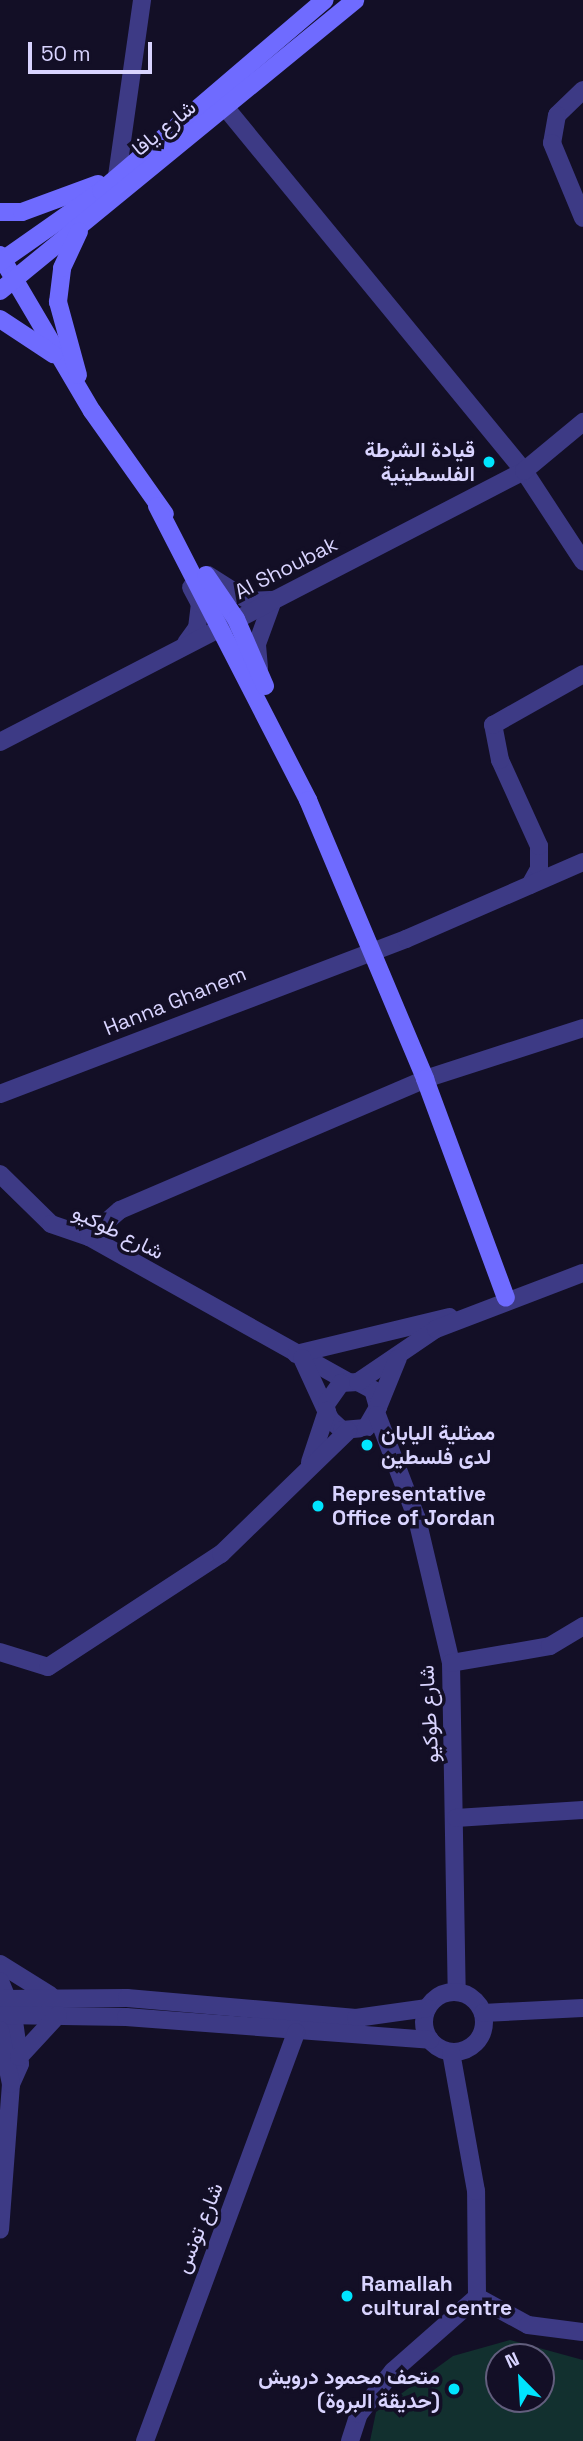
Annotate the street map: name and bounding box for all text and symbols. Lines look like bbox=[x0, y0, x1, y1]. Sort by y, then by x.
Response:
scale bar bbox=[32, 28, 156, 72]
text: 50 m bbox=[41, 40, 91, 67]
street label: شارع يافا bbox=[127, 95, 201, 161]
place label: قيادة الشرطة الفلسطينية bbox=[365, 437, 475, 487]
marker: قيادة الشرطة الفلسطينية bbox=[481, 454, 497, 470]
street label: Al Shoubak bbox=[230, 531, 342, 605]
street label: Hanna Ghanem bbox=[100, 961, 250, 1041]
street label: شارع طوكيو bbox=[68, 1199, 168, 1265]
place label: ممثلية اليابان لدى فلسطين bbox=[381, 1420, 495, 1470]
marker: ممثلية اليابان لدى فلسطين bbox=[359, 1437, 375, 1453]
place label: Representative Office of Jordan bbox=[332, 1481, 495, 1531]
marker: Representative Office of Jordan bbox=[310, 1498, 326, 1514]
street label: شارع طوكيو bbox=[414, 1664, 444, 1764]
street label: شارع تونس bbox=[169, 2179, 229, 2277]
place label: Ramallah cultural centre bbox=[361, 2271, 512, 2321]
marker: Ramallah cultural centre bbox=[339, 2288, 355, 2304]
north arrow bbox=[485, 2343, 555, 2413]
text: N bbox=[501, 2346, 523, 2374]
place label: متحف محمود درويش (حديقة البروة) bbox=[258, 2364, 440, 2414]
marker: متحف محمود درويش (حديقة البروة) bbox=[446, 2381, 462, 2397]

